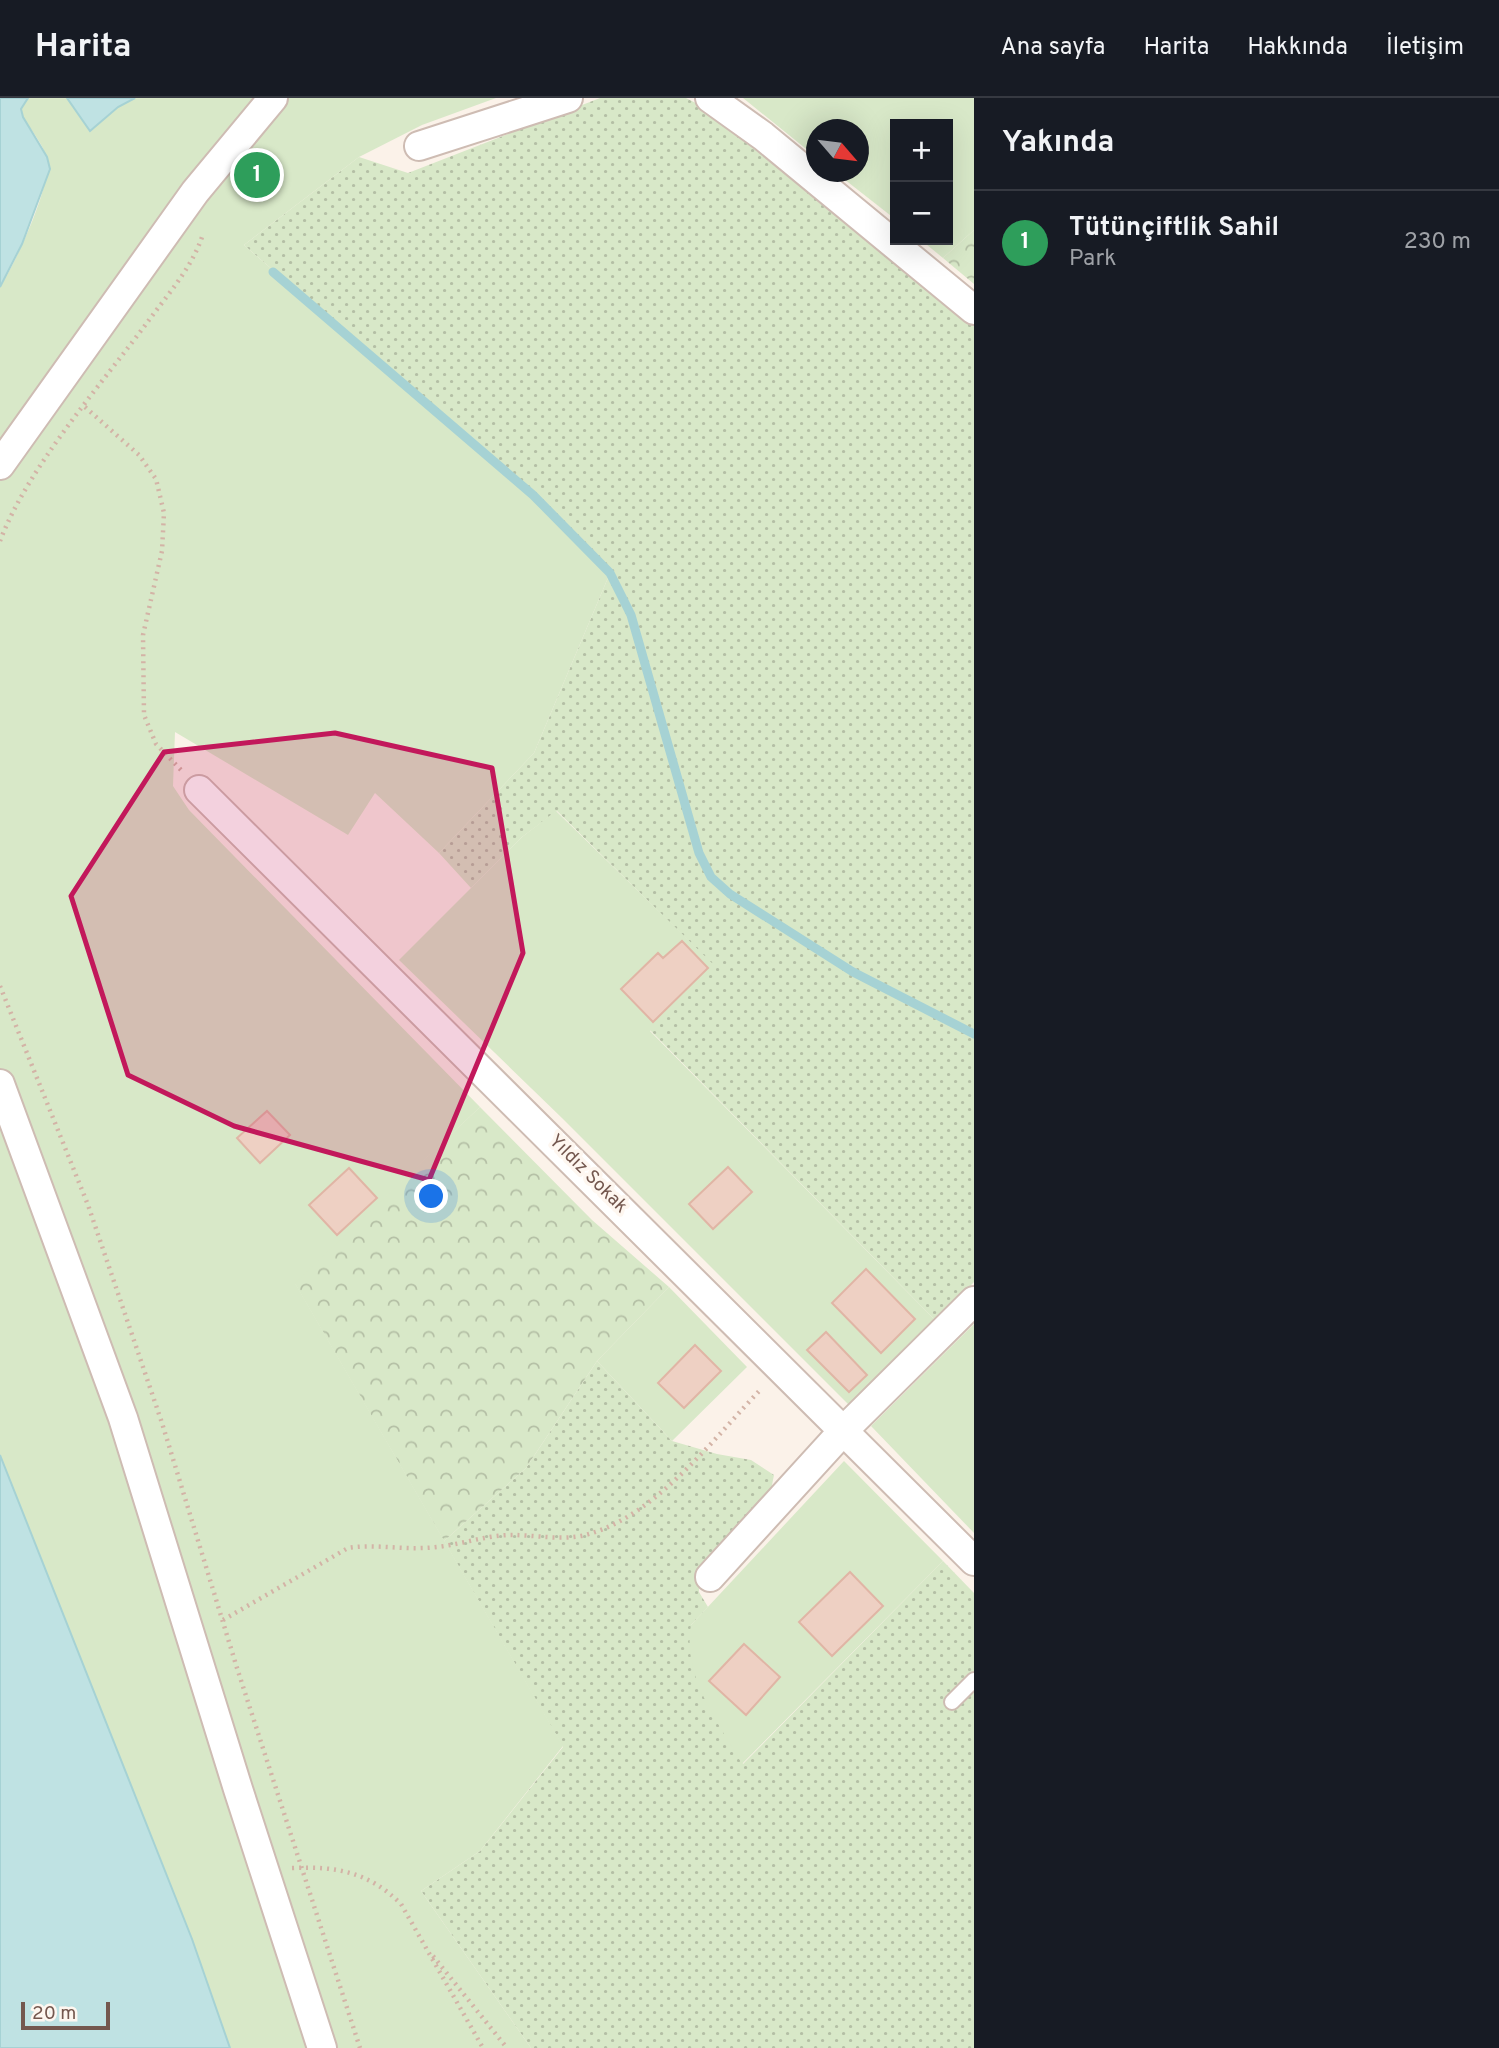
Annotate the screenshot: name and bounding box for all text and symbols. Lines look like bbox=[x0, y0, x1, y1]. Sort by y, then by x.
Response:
text: Harita bbox=[35, 27, 132, 69]
text: Ana sayfa bbox=[1000, 33, 1105, 63]
text: Harita bbox=[1143, 33, 1209, 63]
text: Hakkında bbox=[1247, 33, 1348, 63]
text: İletişim bbox=[1386, 33, 1464, 63]
north arrow bbox=[806, 119, 869, 182]
map controls bbox=[890, 119, 953, 245]
button: + bbox=[890, 119, 953, 182]
text: Yakında bbox=[1002, 125, 1114, 162]
pin: 1 bbox=[234, 149, 280, 201]
button: − bbox=[890, 182, 953, 245]
text: Tütünçiftlik Sahil bbox=[1069, 212, 1279, 245]
text: 1 bbox=[1020, 228, 1030, 257]
text: 230 m bbox=[1404, 228, 1471, 257]
text: Park bbox=[1069, 245, 1116, 274]
street label: Yıldız Sokak bbox=[543, 1129, 633, 1219]
your location bbox=[414, 1179, 448, 1213]
scale bar bbox=[21, 1999, 110, 2031]
text: 20 m bbox=[32, 2002, 76, 2026]

